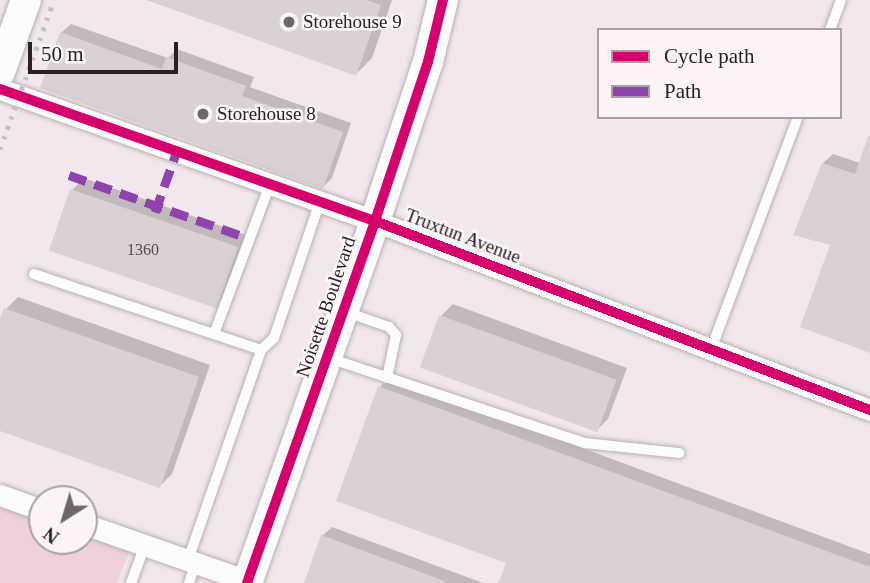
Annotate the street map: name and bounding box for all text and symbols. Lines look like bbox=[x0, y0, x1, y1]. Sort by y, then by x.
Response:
place label: Storehouse 9 bbox=[303, 11, 402, 33]
marker: Storehouse 9 bbox=[281, 14, 297, 30]
scale bar bbox=[32, 28, 182, 72]
legend bbox=[597, 28, 842, 119]
text: 50 m bbox=[41, 42, 84, 66]
text: Cycle path bbox=[664, 44, 754, 68]
text: Path bbox=[664, 79, 701, 103]
place label: Storehouse 8 bbox=[217, 103, 316, 125]
marker: Storehouse 8 bbox=[195, 106, 211, 122]
street label: Truxtun Avenue bbox=[402, 203, 524, 269]
street label: Noisette Boulevard bbox=[291, 234, 361, 380]
house number: 1360 bbox=[127, 240, 159, 260]
north arrow bbox=[28, 485, 98, 555]
text: N bbox=[39, 523, 63, 548]

